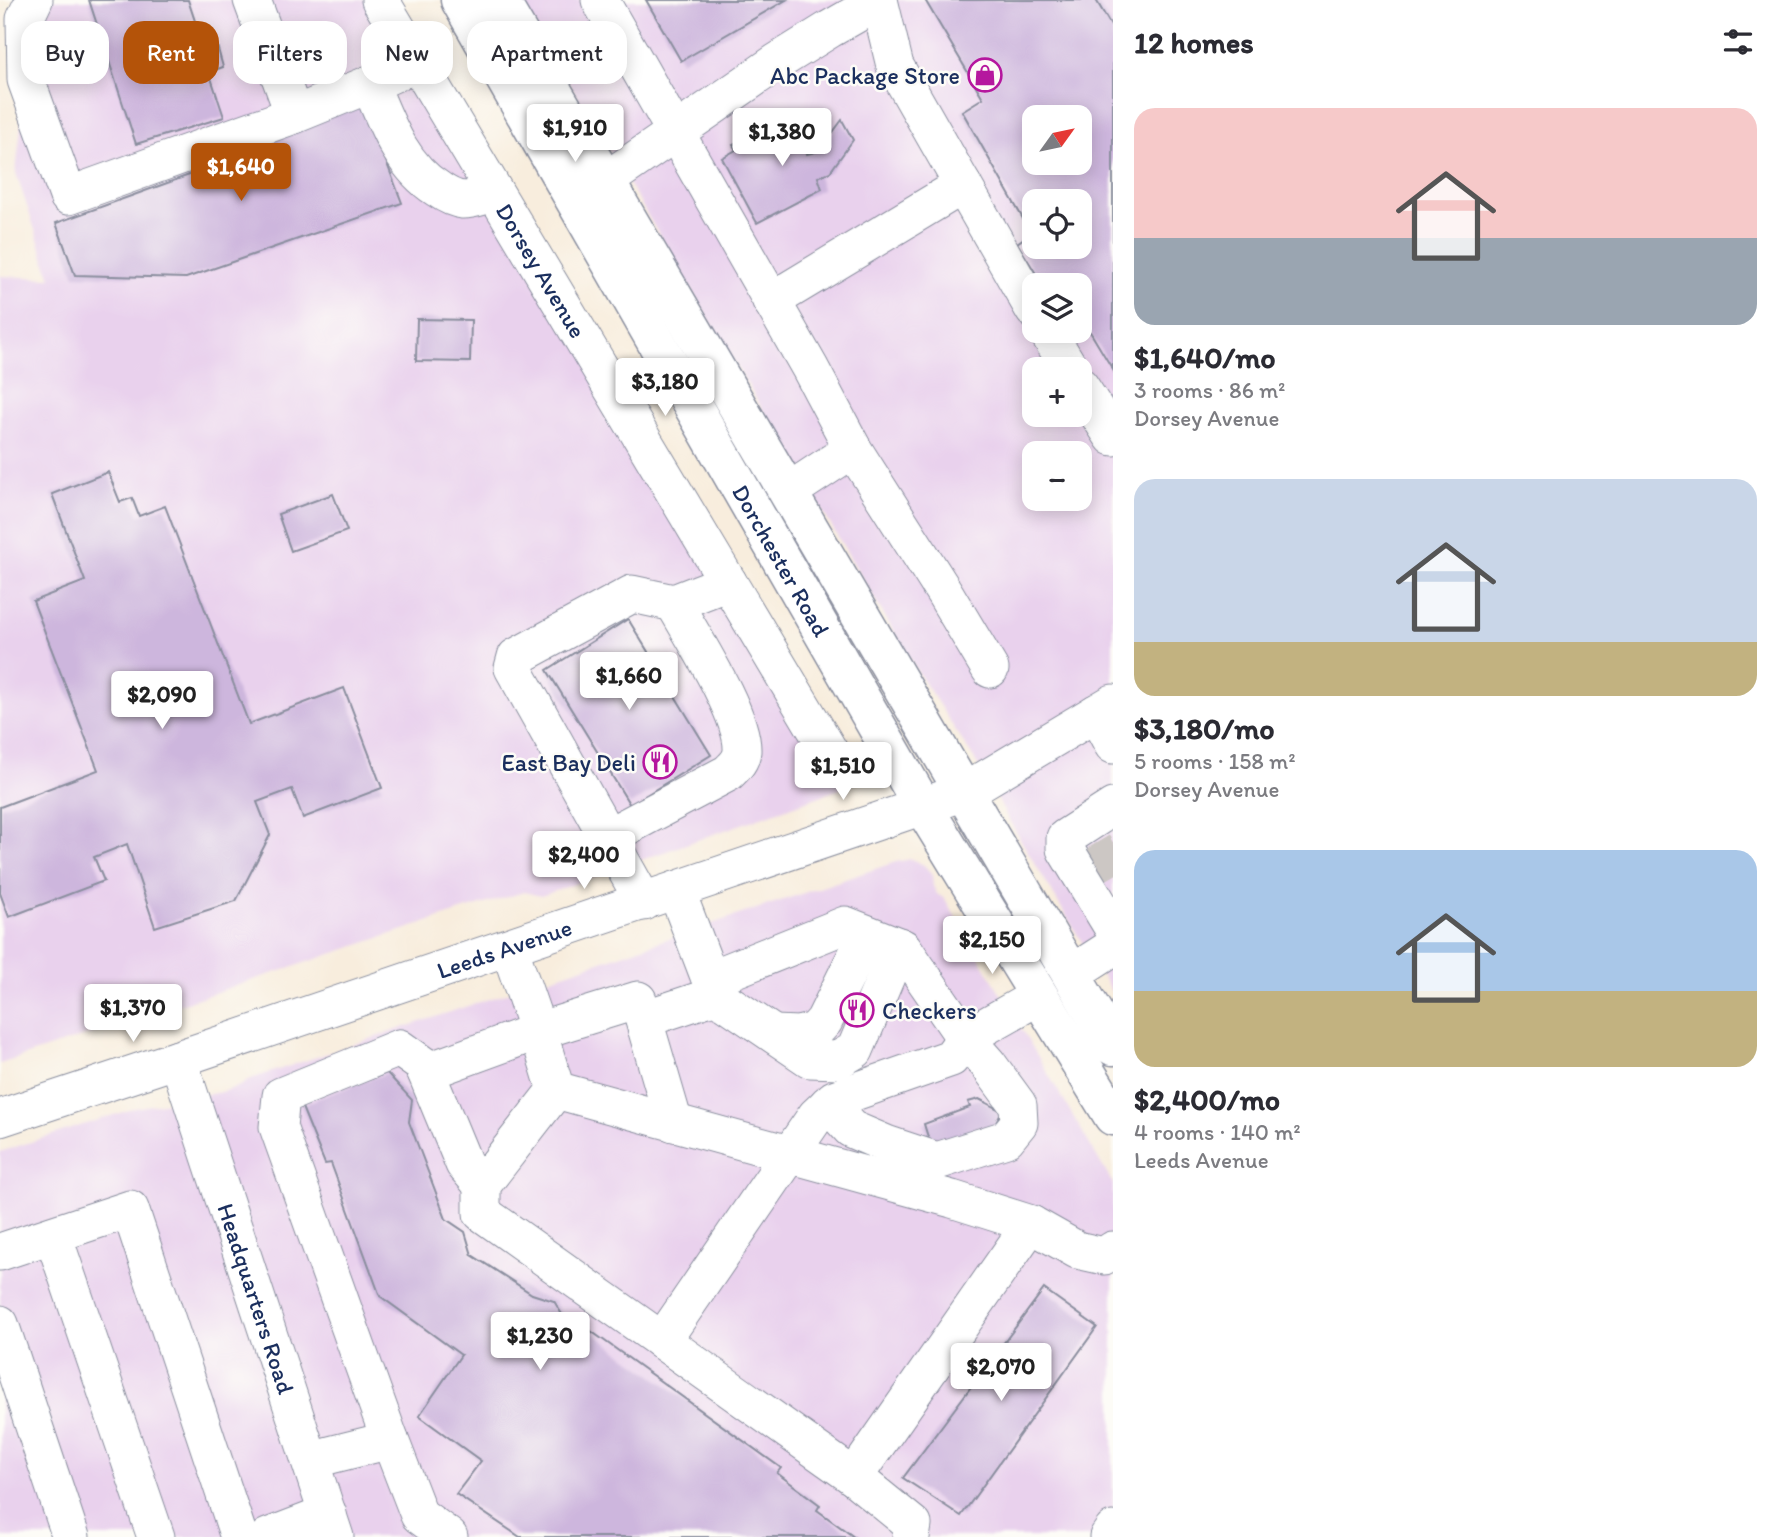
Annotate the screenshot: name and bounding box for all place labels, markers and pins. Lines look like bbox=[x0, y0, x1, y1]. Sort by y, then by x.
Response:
shop icon: Abc Package Store bbox=[966, 56, 1004, 94]
place label: Abc Package Store bbox=[770, 61, 960, 90]
pin: $1,910 bbox=[518, 104, 632, 164]
pin: $1,380 bbox=[725, 108, 839, 168]
pin: $1,640 bbox=[184, 144, 298, 203]
pin: $3,180 bbox=[608, 358, 722, 418]
pin: $1,660 bbox=[572, 652, 686, 712]
pin: $2,090 bbox=[105, 672, 219, 731]
pin: $1,510 bbox=[786, 742, 900, 802]
restaurant icon: East Bay Deli bbox=[641, 743, 679, 781]
place label: East Bay Deli bbox=[501, 748, 636, 777]
pin: $2,400 bbox=[527, 832, 641, 891]
pin: $2,150 bbox=[935, 916, 1049, 976]
pin: $1,370 bbox=[76, 984, 190, 1044]
restaurant icon: Checkers bbox=[838, 991, 876, 1029]
place label: Checkers bbox=[882, 996, 977, 1025]
pin: $1,230 bbox=[483, 1312, 597, 1372]
pin: $2,070 bbox=[944, 1344, 1058, 1403]

